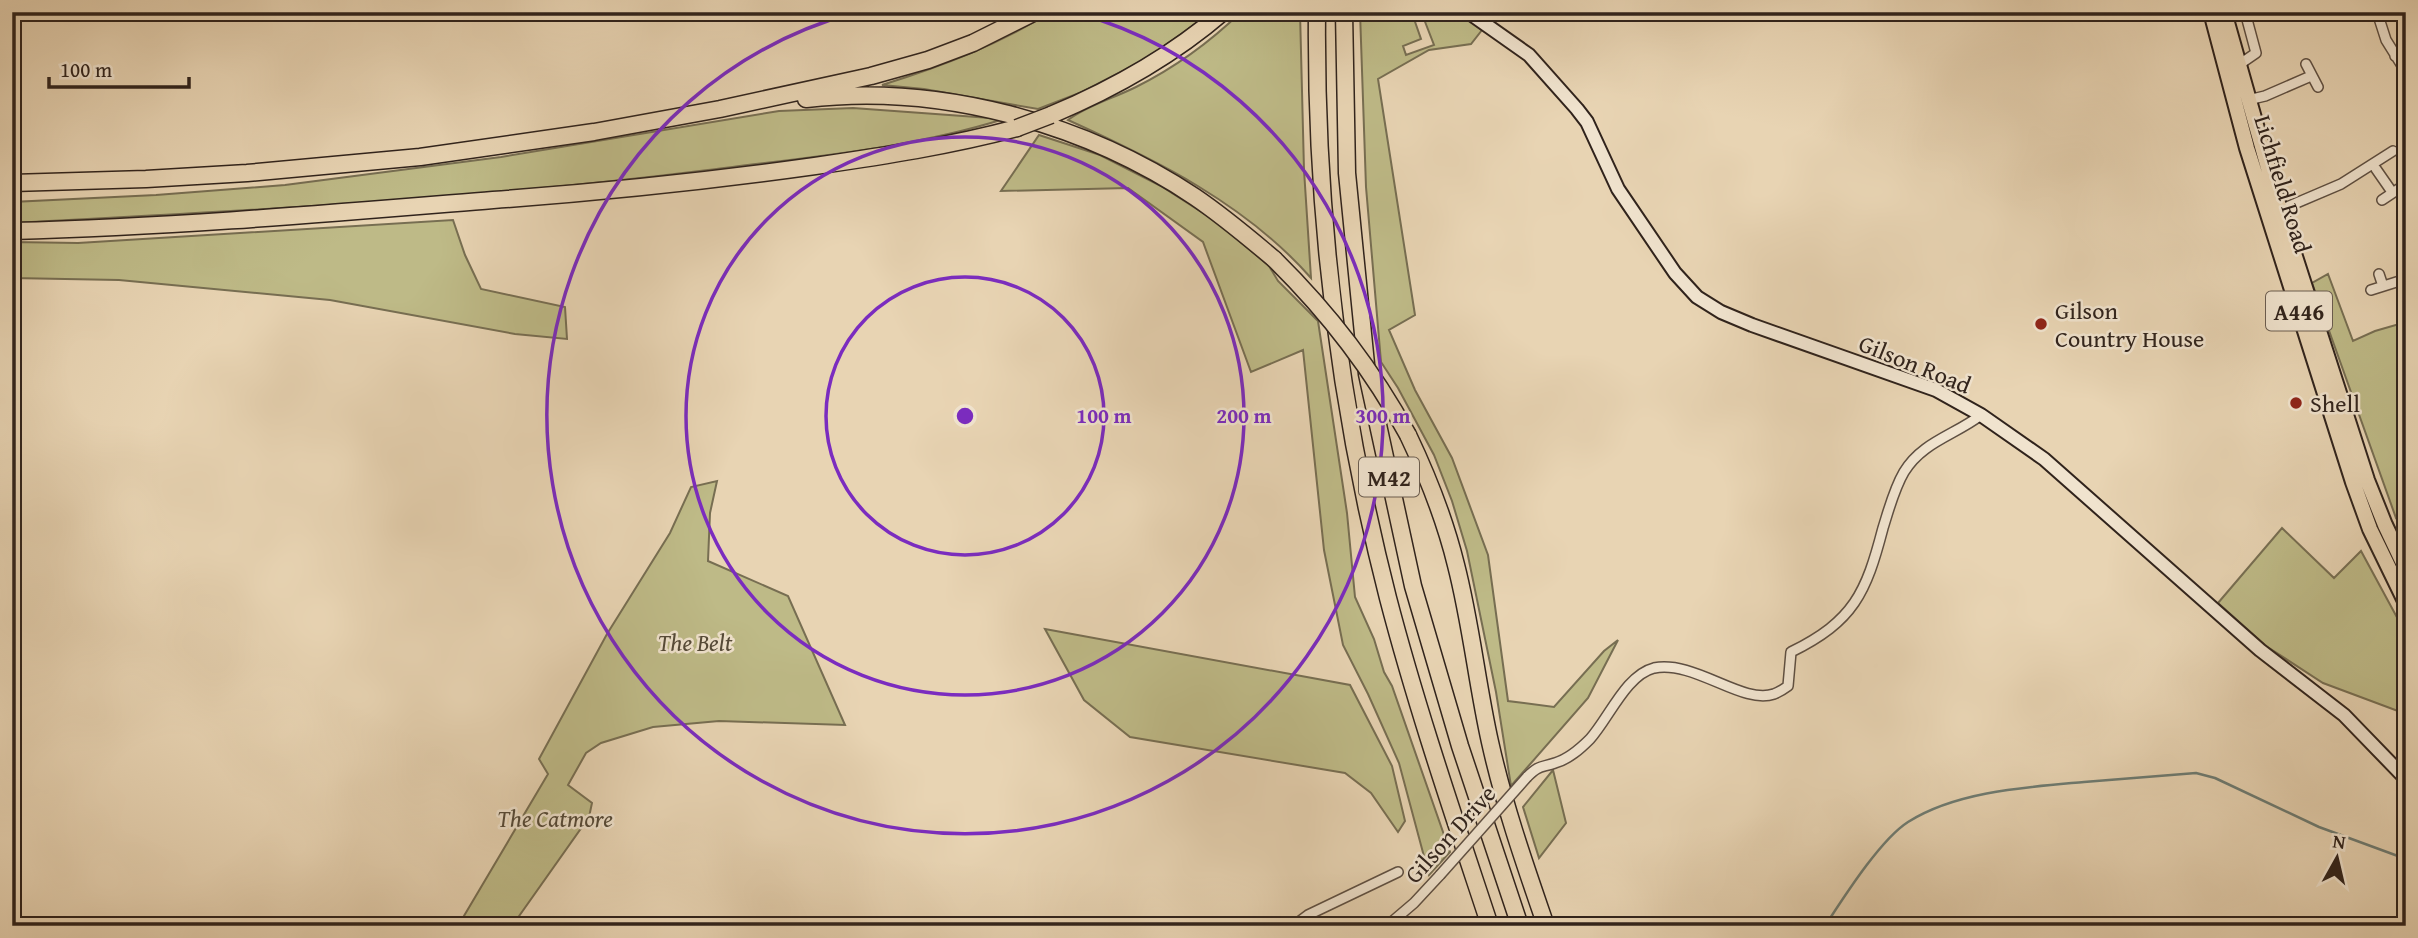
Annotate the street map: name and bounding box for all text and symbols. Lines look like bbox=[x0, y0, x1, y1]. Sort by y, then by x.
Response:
scale bar bbox=[49, 46, 189, 90]
text: 100 m bbox=[60, 54, 112, 85]
street label: Lichfield Road bbox=[2245, 111, 2321, 258]
road number: A446 bbox=[2266, 292, 2332, 330]
place label: Gilson Country House bbox=[2055, 293, 2204, 356]
marker: Gilson Country House bbox=[2033, 316, 2049, 332]
street label: Gilson Road bbox=[1854, 326, 1977, 402]
place label: Shell bbox=[2310, 386, 2360, 421]
marker: Shell bbox=[2288, 395, 2304, 411]
text: 100 m bbox=[1076, 400, 1132, 431]
text: 200 m bbox=[1216, 400, 1272, 431]
text: 300 m bbox=[1355, 400, 1411, 431]
centre of rings bbox=[953, 404, 977, 428]
road number: M42 bbox=[1359, 457, 1419, 496]
park label: The Belt bbox=[658, 625, 733, 660]
street label: Gilson Drive bbox=[1396, 777, 1504, 891]
park label: The Catmore bbox=[497, 801, 613, 836]
north arrow bbox=[2302, 822, 2372, 892]
text: N bbox=[2331, 826, 2348, 856]

